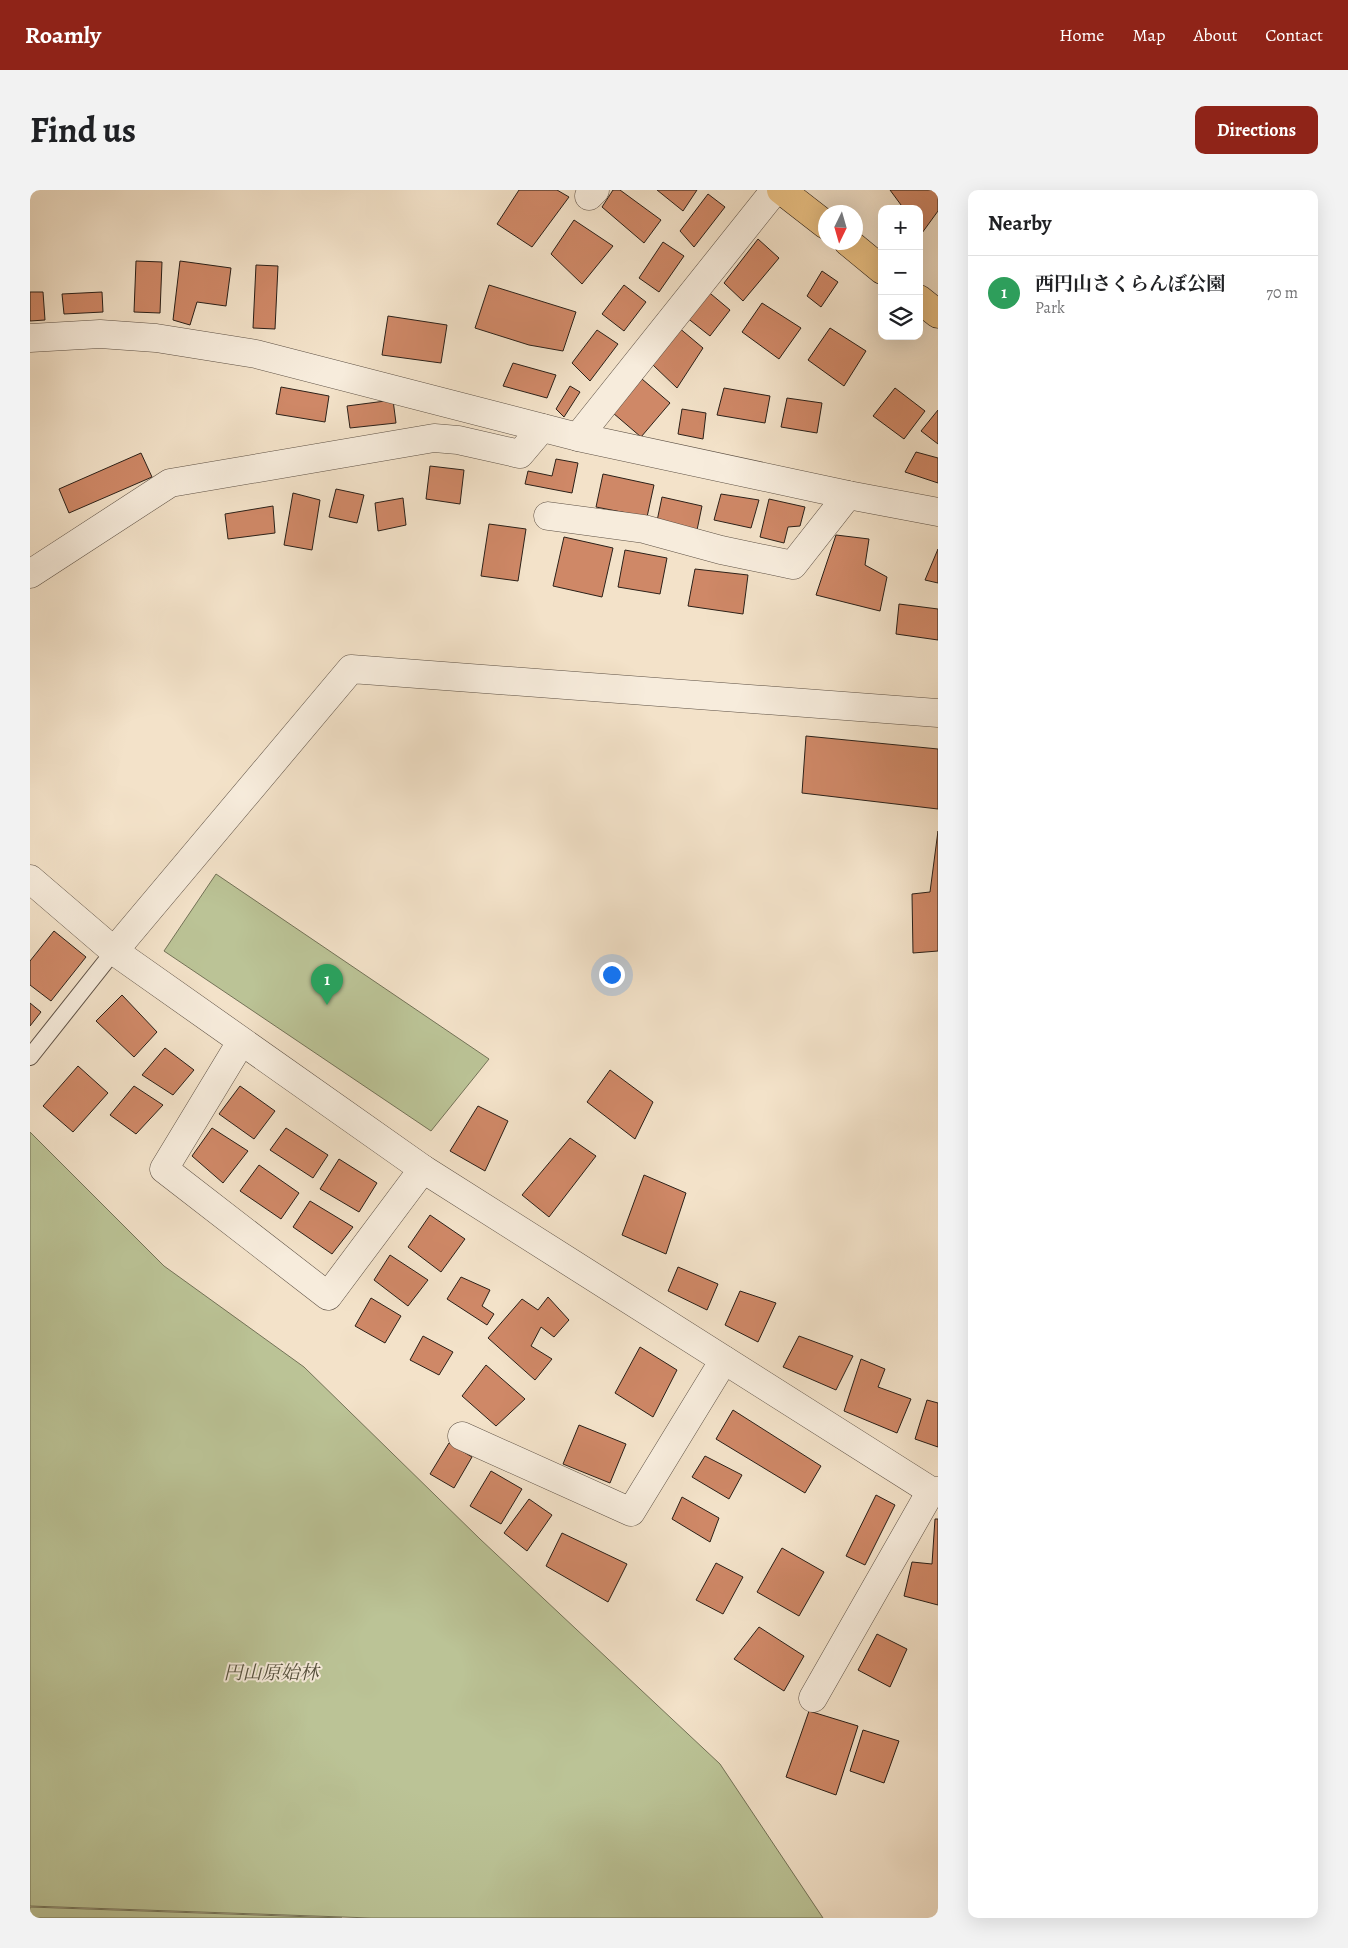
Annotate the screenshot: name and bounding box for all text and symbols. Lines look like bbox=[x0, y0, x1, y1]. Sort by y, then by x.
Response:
text: Roamly bbox=[25, 19, 101, 51]
text: Home bbox=[1059, 23, 1104, 47]
text: Map bbox=[1132, 23, 1165, 47]
text: About bbox=[1193, 23, 1237, 47]
text: Contact bbox=[1265, 23, 1323, 47]
text: Find us bbox=[30, 106, 136, 154]
button: Directions bbox=[1195, 106, 1318, 154]
north arrow bbox=[818, 205, 863, 250]
map controls bbox=[878, 205, 923, 340]
button: + bbox=[878, 205, 923, 250]
text: Nearby bbox=[988, 209, 1051, 237]
button: − bbox=[878, 250, 923, 295]
text: 西円山さくらんぼ公園 bbox=[1035, 271, 1225, 297]
text: 1 bbox=[1001, 282, 1007, 304]
text: 70 m bbox=[1266, 282, 1298, 304]
button: layers bbox=[878, 295, 923, 340]
text: Park bbox=[1035, 297, 1065, 319]
your location bbox=[599, 962, 625, 988]
pin: 1 bbox=[311, 964, 343, 1005]
park label: 円山原始林 bbox=[223, 1660, 321, 1686]

